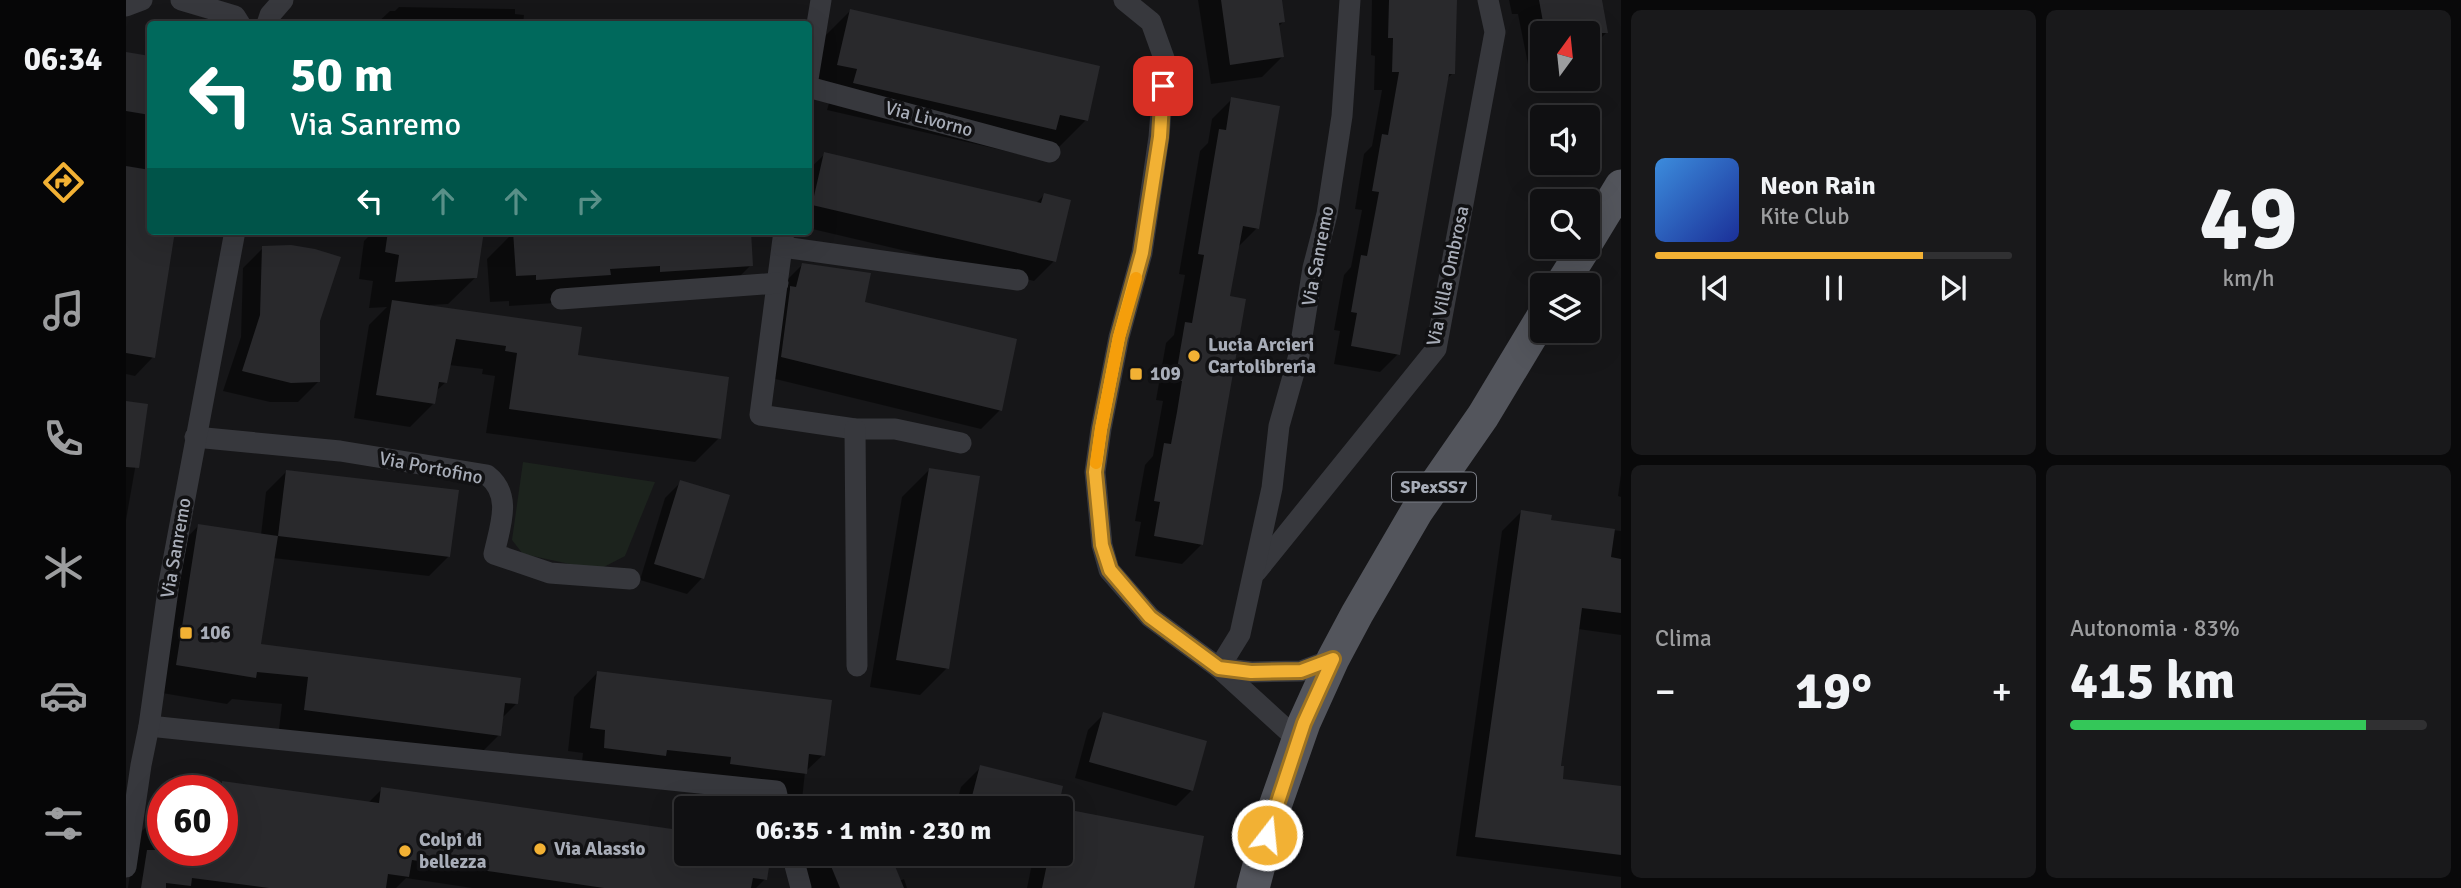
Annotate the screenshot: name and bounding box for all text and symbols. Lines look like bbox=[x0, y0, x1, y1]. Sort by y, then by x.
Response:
north arrow bbox=[1530, 21, 1600, 91]
map controls bbox=[1530, 21, 1600, 343]
text: 06:34 bbox=[24, 40, 102, 79]
text: 50 m bbox=[290, 45, 393, 105]
icon: left bbox=[175, 49, 266, 140]
pin bbox=[1133, 56, 1193, 116]
icon: arrive bbox=[1144, 67, 1182, 105]
street label: Via Livorno bbox=[882, 96, 976, 142]
text: Via Sanremo bbox=[290, 105, 461, 144]
button: sound bbox=[1530, 105, 1600, 175]
icon: directions bbox=[39, 158, 88, 207]
text: 49 bbox=[2199, 162, 2298, 275]
text: Neon Rain bbox=[1760, 170, 1876, 202]
icon: left bbox=[351, 182, 389, 220]
icon: ahead bbox=[424, 182, 462, 220]
icon: ahead bbox=[497, 182, 535, 220]
icon: right bbox=[570, 182, 608, 220]
button: search bbox=[1530, 189, 1600, 259]
text: Kite Club bbox=[1760, 202, 1849, 231]
street label: Via Sanremo bbox=[1297, 204, 1339, 308]
street label: Via Villa Ombrosa bbox=[1421, 204, 1475, 348]
text: km/h bbox=[2222, 264, 2275, 293]
icon: previous bbox=[1696, 269, 1734, 307]
icon: pause bbox=[1815, 269, 1853, 307]
icon: next bbox=[1934, 269, 1972, 307]
button: layers bbox=[1530, 273, 1600, 343]
icon: music bbox=[39, 286, 88, 335]
place label: Lucia Arcieri Cartolibreria bbox=[1208, 333, 1316, 379]
marker: Lucia Arcieri Cartolibreria bbox=[1186, 348, 1202, 364]
place label: 109 bbox=[1150, 362, 1181, 386]
marker: 109 bbox=[1128, 366, 1144, 382]
icon: phone bbox=[39, 414, 88, 463]
street label: Via Portofino bbox=[377, 446, 485, 490]
road number: SPexSS7 bbox=[1392, 472, 1476, 502]
street label: Via Sanremo bbox=[155, 496, 197, 600]
icon: climate bbox=[39, 543, 88, 592]
text: Autonomia · 83% bbox=[2070, 614, 2240, 643]
place label: 106 bbox=[200, 621, 231, 645]
text: Clima bbox=[1655, 624, 1712, 653]
marker: 106 bbox=[178, 625, 194, 641]
text: 415 km bbox=[2070, 649, 2235, 713]
text: 19° bbox=[1795, 659, 1872, 723]
text: − bbox=[1655, 668, 1676, 715]
text: + bbox=[1991, 668, 2012, 715]
icon: car bbox=[39, 671, 88, 720]
speed limit sign: 60 bbox=[147, 775, 238, 866]
position arrow bbox=[1230, 798, 1304, 872]
icon: filters bbox=[39, 799, 88, 848]
text: 06:35 · 1 min · 230 m bbox=[756, 815, 991, 847]
place label: Colpi di bellezza bbox=[419, 828, 487, 874]
place label: Via Alassio bbox=[554, 837, 645, 861]
marker: Via Alassio bbox=[532, 841, 548, 857]
marker: Colpi di bellezza bbox=[397, 843, 413, 859]

